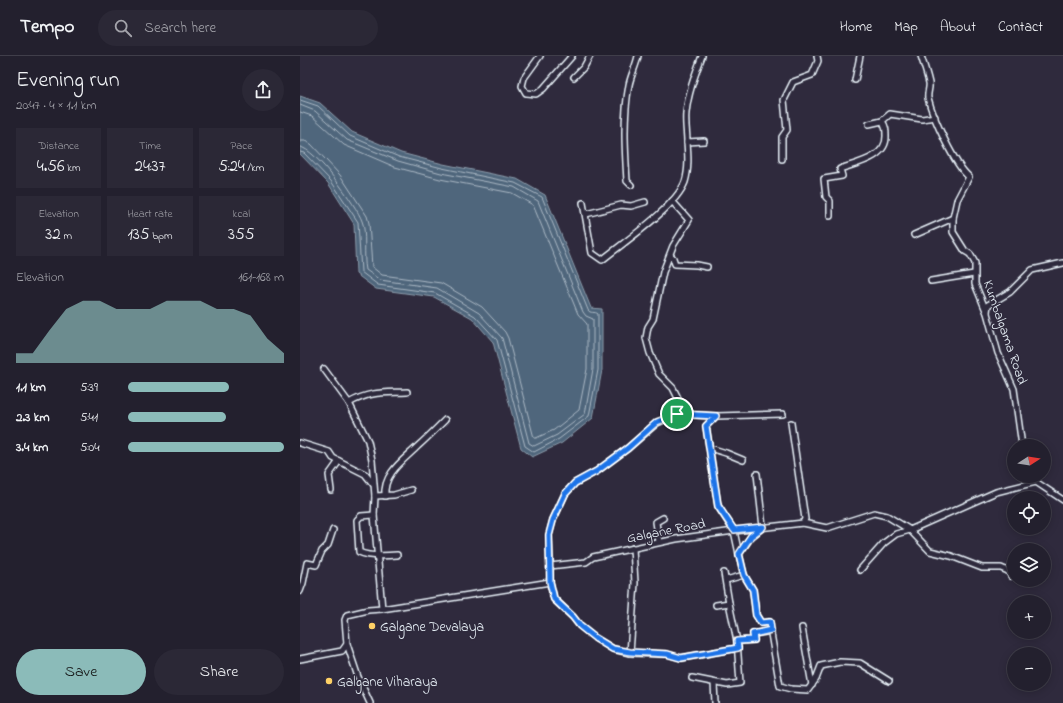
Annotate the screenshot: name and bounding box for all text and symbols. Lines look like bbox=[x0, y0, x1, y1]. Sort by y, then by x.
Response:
search box bbox=[98, 10, 378, 46]
text: Tempo bbox=[20, 14, 74, 41]
icon: search bbox=[112, 17, 134, 39]
text: Search here bbox=[144, 17, 216, 39]
text: Home bbox=[840, 17, 872, 38]
text: Map bbox=[894, 17, 918, 38]
text: About bbox=[940, 17, 976, 38]
text: Contact bbox=[998, 17, 1043, 38]
text: Evening run bbox=[16, 65, 120, 97]
button: share bbox=[242, 69, 284, 111]
text: 20:47 · 4 × 1.1 km bbox=[16, 96, 97, 115]
text: Distance bbox=[38, 138, 79, 154]
text: Time bbox=[139, 138, 161, 154]
text: Pace bbox=[231, 138, 252, 154]
text: 4.56 bbox=[37, 154, 64, 179]
text: 24:37 bbox=[135, 154, 165, 179]
text: 5:24 bbox=[218, 154, 245, 179]
text: km bbox=[64, 160, 81, 176]
text: /km bbox=[245, 160, 264, 176]
text: Elevation bbox=[38, 206, 79, 222]
text: Heart rate bbox=[127, 206, 173, 222]
text: kcal bbox=[233, 206, 250, 222]
text: 32 bbox=[45, 222, 61, 247]
text: 135 bbox=[127, 222, 150, 247]
text: 355 bbox=[228, 222, 255, 247]
text: m bbox=[61, 228, 72, 244]
text: bpm bbox=[150, 228, 173, 244]
text: Elevation bbox=[16, 268, 64, 287]
text: 161–168 m bbox=[238, 268, 284, 287]
street label: Kumbalgama Road bbox=[976, 277, 1032, 388]
text: 1.1 km bbox=[16, 378, 46, 397]
text: 5:39 bbox=[80, 378, 98, 397]
pin bbox=[660, 397, 694, 431]
icon: arrive bbox=[666, 403, 688, 425]
text: 2.3 km bbox=[16, 408, 50, 427]
text: 5:41 bbox=[80, 408, 98, 427]
text: 3.4 km bbox=[16, 438, 48, 457]
text: 5:04 bbox=[80, 438, 100, 457]
north arrow bbox=[1007, 439, 1051, 483]
map controls bbox=[1007, 439, 1051, 691]
button: locate bbox=[1007, 491, 1051, 535]
street label: Galgane Road bbox=[625, 514, 708, 550]
button: layers bbox=[1007, 543, 1051, 587]
button: + bbox=[1007, 595, 1051, 639]
place label: Galgane Devalaya bbox=[380, 617, 484, 639]
marker: Galgane Devalaya bbox=[367, 621, 377, 631]
button: − bbox=[1007, 647, 1051, 691]
button: Save bbox=[16, 649, 146, 695]
button: Share bbox=[154, 649, 284, 695]
place label: Galgane Viharaya bbox=[337, 672, 437, 694]
marker: Galgane Viharaya bbox=[324, 676, 334, 686]

